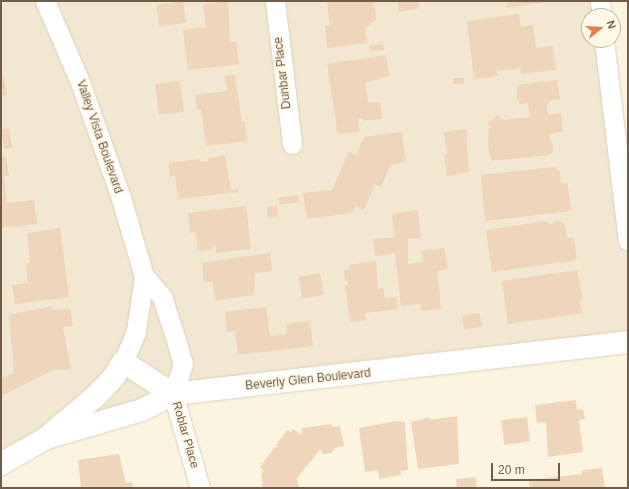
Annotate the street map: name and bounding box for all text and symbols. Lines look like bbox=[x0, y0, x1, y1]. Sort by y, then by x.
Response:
north arrow bbox=[581, 8, 621, 48]
text: N bbox=[605, 19, 618, 30]
street label: Dunbar Place bbox=[271, 36, 295, 110]
street label: Valley Vista Boulevard bbox=[73, 78, 125, 196]
street label: Beverly Glen Boulevard bbox=[245, 366, 371, 394]
street label: Roblar Place bbox=[169, 400, 201, 470]
scale bar bbox=[493, 455, 562, 481]
text: 20 m bbox=[498, 463, 525, 477]

